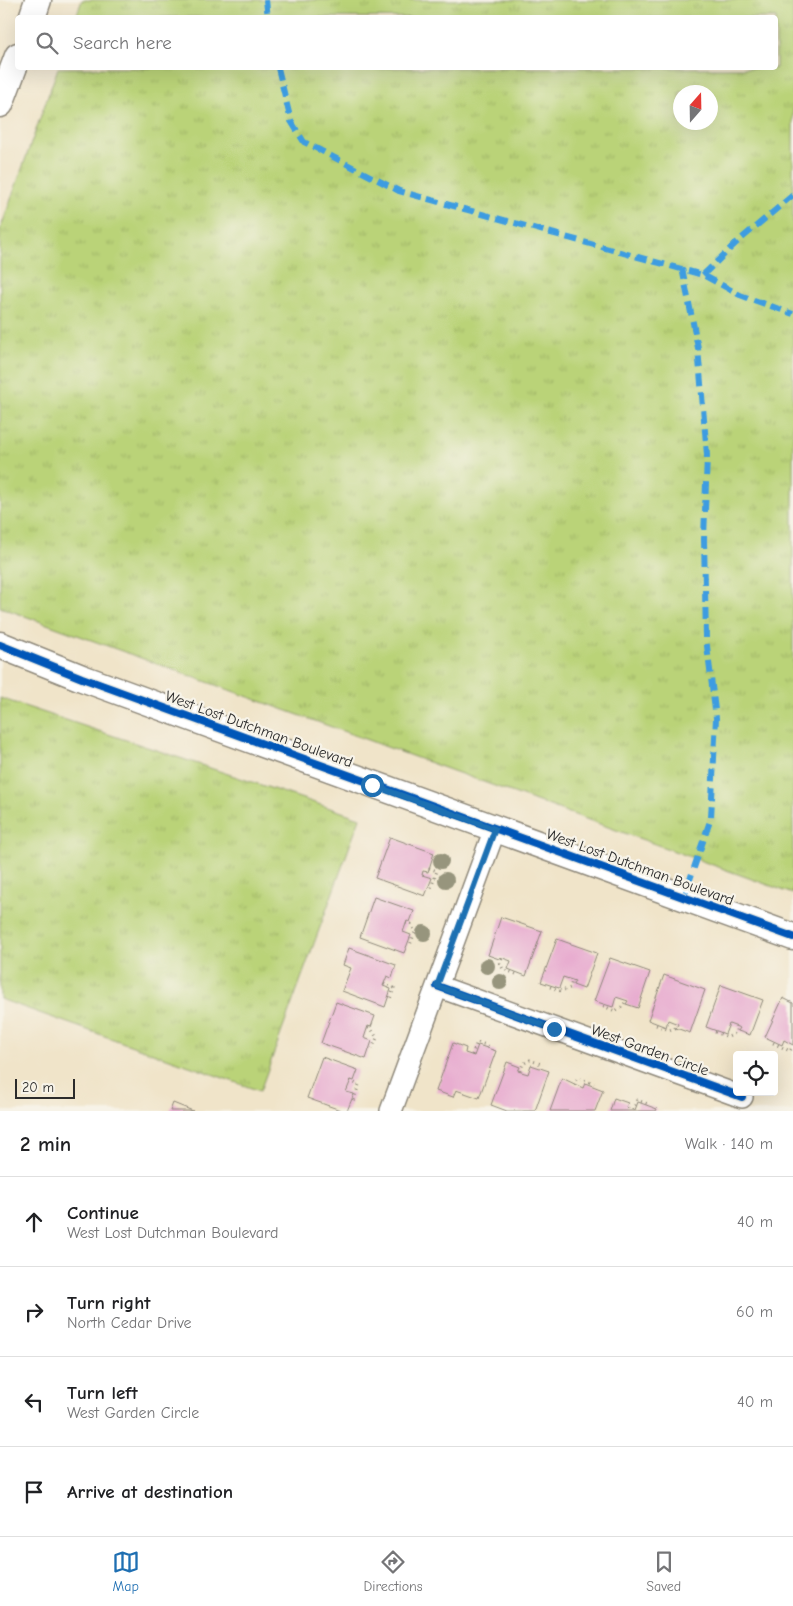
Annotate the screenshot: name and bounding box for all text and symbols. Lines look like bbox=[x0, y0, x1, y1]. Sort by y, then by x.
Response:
search box bbox=[15, 15, 778, 70]
icon: search bbox=[33, 29, 61, 57]
text: Search here bbox=[73, 32, 172, 54]
north arrow bbox=[673, 85, 718, 130]
street label: West Lost Dutchman Boulevard bbox=[163, 687, 355, 771]
route start bbox=[361, 774, 384, 797]
street label: West Lost Dutchman Boulevard bbox=[544, 825, 736, 909]
route end bbox=[543, 1018, 566, 1041]
street label: West Garden Circle bbox=[589, 1020, 712, 1080]
map controls bbox=[733, 1051, 778, 1096]
button: locate bbox=[733, 1051, 778, 1096]
scale bar bbox=[15, 1076, 75, 1099]
text: 20 m bbox=[22, 1079, 54, 1096]
text: 2 min bbox=[20, 1132, 71, 1156]
text: Walk · 140 m bbox=[685, 1135, 773, 1153]
text: Continue bbox=[67, 1202, 139, 1224]
icon: ahead bbox=[20, 1208, 48, 1236]
text: 40 m bbox=[737, 1213, 773, 1231]
text: West Lost Dutchman Boulevard bbox=[67, 1224, 278, 1242]
text: Turn right bbox=[67, 1292, 151, 1314]
icon: right bbox=[20, 1298, 48, 1326]
text: 60 m bbox=[736, 1303, 773, 1321]
text: North Cedar Drive bbox=[67, 1314, 192, 1332]
text: Turn left bbox=[67, 1382, 138, 1404]
icon: left bbox=[20, 1388, 48, 1416]
text: 40 m bbox=[737, 1393, 773, 1411]
text: West Garden Circle bbox=[67, 1404, 199, 1422]
icon: arrive bbox=[20, 1478, 48, 1506]
text: Arrive at destination bbox=[67, 1481, 233, 1503]
tab: Map bbox=[112, 1548, 140, 1595]
tab: Directions bbox=[363, 1548, 423, 1595]
tab: Saved bbox=[646, 1548, 681, 1595]

